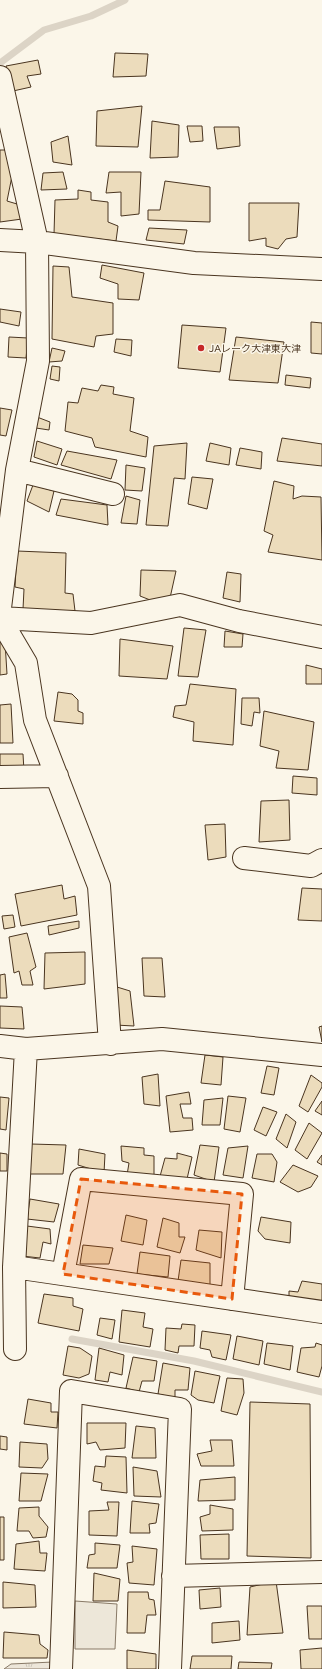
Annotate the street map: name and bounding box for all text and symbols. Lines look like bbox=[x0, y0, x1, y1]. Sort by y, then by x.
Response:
place label: JAレーク大津東大津 bbox=[209, 342, 301, 355]
marker: JAレーク大津東大津 bbox=[196, 343, 206, 353]

